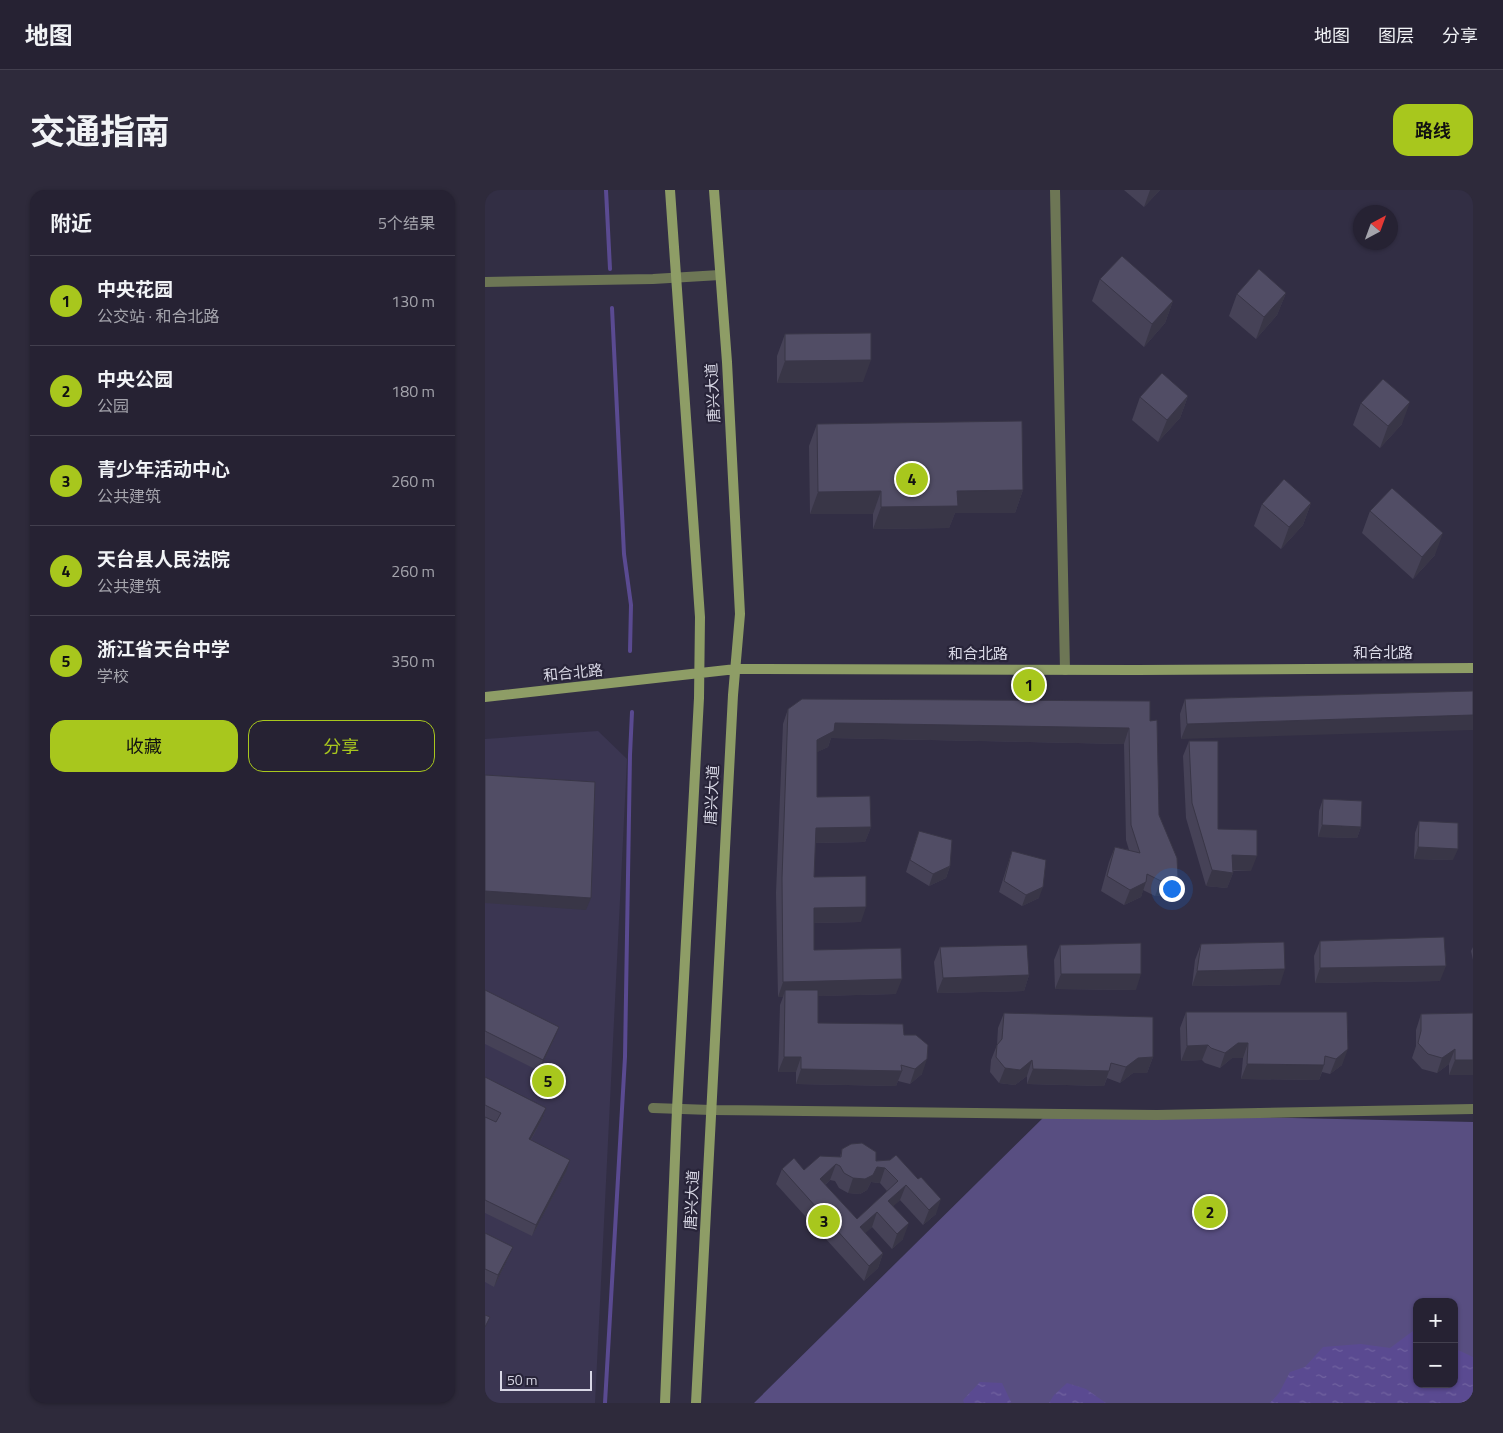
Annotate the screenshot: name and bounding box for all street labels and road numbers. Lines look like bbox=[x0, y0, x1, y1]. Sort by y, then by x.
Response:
street label: 唐兴大道 bbox=[699, 362, 726, 424]
street label: 和合北路 bbox=[1353, 641, 1413, 664]
street label: 和合北路 bbox=[948, 642, 1008, 665]
street label: 和合北路 bbox=[542, 658, 604, 687]
street label: 唐兴大道 bbox=[698, 764, 725, 826]
street label: 唐兴大道 bbox=[678, 1169, 705, 1231]

